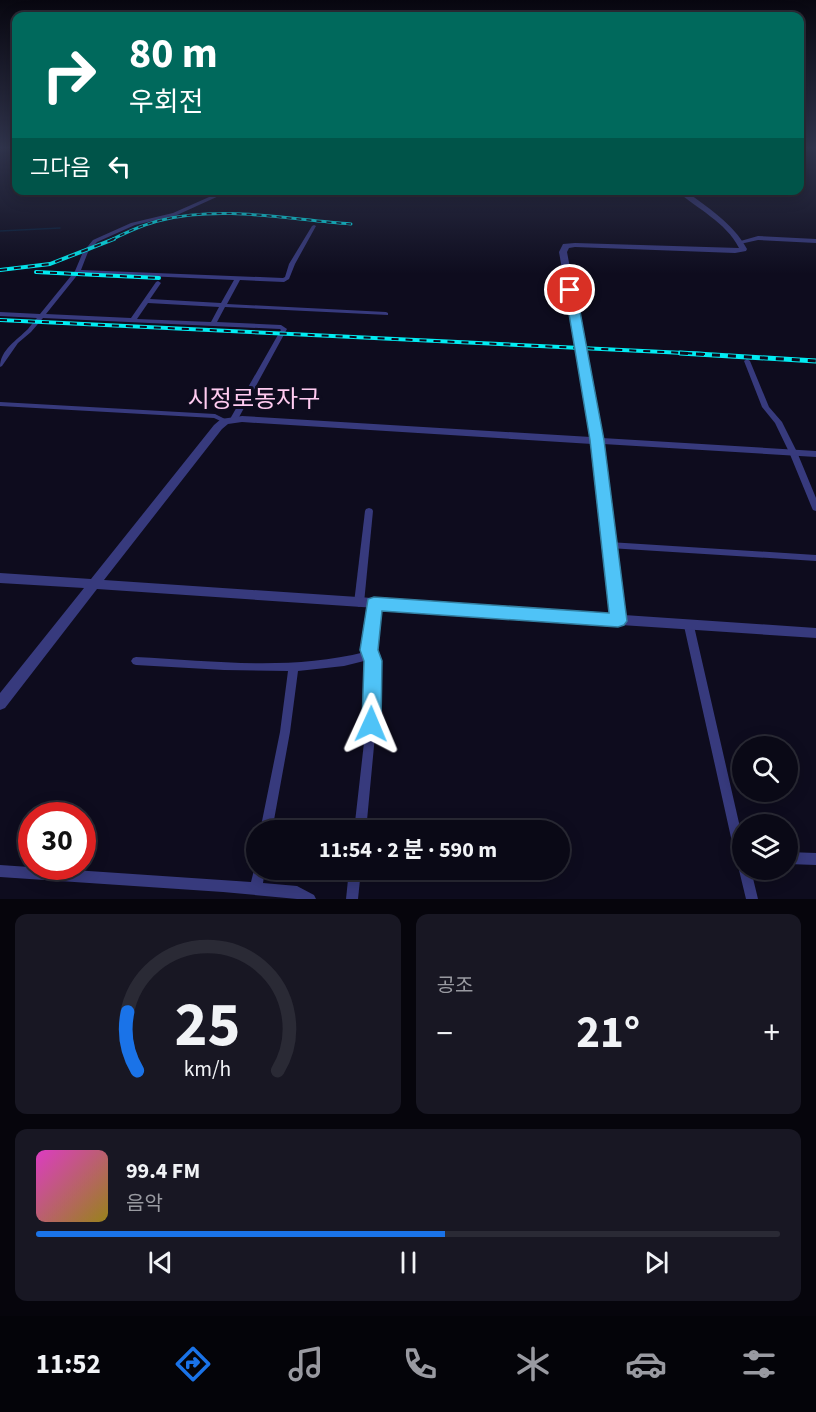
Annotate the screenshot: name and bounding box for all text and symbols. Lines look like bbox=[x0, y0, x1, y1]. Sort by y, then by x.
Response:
text: 80 m bbox=[129, 24, 218, 84]
icon: right bbox=[30, 36, 108, 114]
text: 우회전 bbox=[129, 83, 204, 122]
icon: left bbox=[103, 150, 136, 183]
text: 그다음 bbox=[30, 152, 91, 184]
pin bbox=[544, 264, 595, 315]
icon: arrive bbox=[553, 273, 586, 306]
district label: 시정로동자구 bbox=[188, 382, 320, 417]
position arrow bbox=[339, 692, 403, 756]
map controls bbox=[732, 736, 798, 880]
button: search bbox=[732, 736, 798, 802]
speed limit sign: 30 bbox=[18, 802, 96, 880]
button: layers bbox=[732, 814, 798, 880]
text: 11:54 · 2 분 · 590 m bbox=[319, 834, 497, 866]
text: 공조 bbox=[437, 972, 473, 1000]
text: 25 bbox=[175, 981, 241, 1070]
text: 21° bbox=[576, 1001, 640, 1065]
text: − bbox=[437, 1010, 453, 1057]
text: + bbox=[764, 1010, 780, 1057]
text: km/h bbox=[184, 1054, 232, 1085]
text: 99.4 FM bbox=[126, 1155, 200, 1187]
text: 음악 bbox=[126, 1190, 163, 1218]
icon: previous bbox=[144, 1246, 177, 1279]
icon: pause bbox=[392, 1246, 425, 1279]
icon: next bbox=[640, 1246, 673, 1279]
icon: directions bbox=[172, 1343, 214, 1385]
icon: music bbox=[285, 1343, 327, 1385]
icon: phone bbox=[399, 1343, 441, 1385]
icon: climate bbox=[512, 1343, 554, 1385]
icon: car bbox=[625, 1343, 667, 1385]
icon: filters bbox=[738, 1343, 780, 1385]
text: 11:52 bbox=[36, 1345, 101, 1384]

